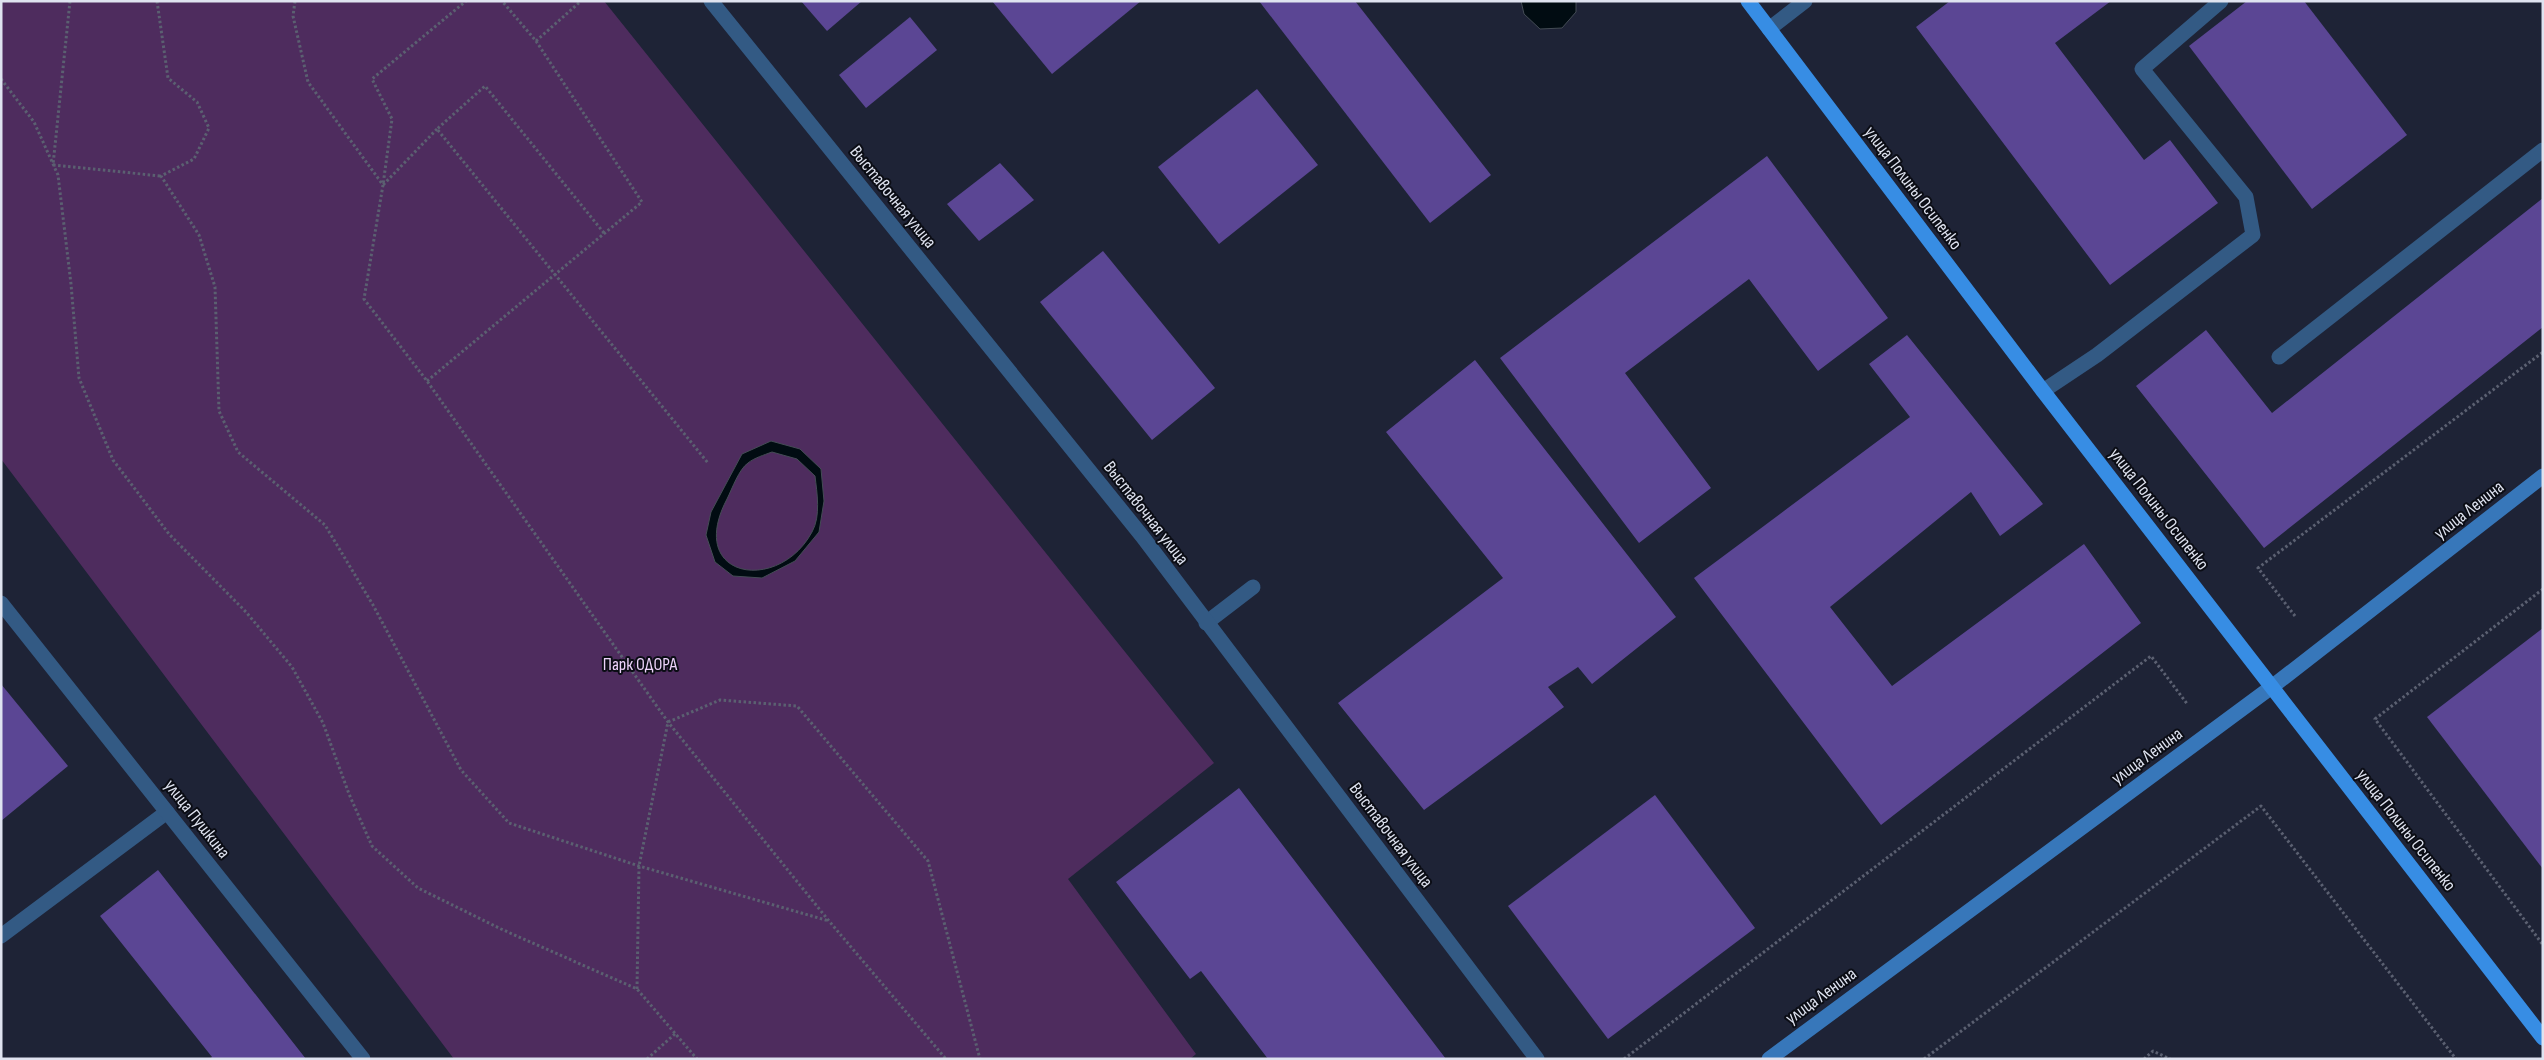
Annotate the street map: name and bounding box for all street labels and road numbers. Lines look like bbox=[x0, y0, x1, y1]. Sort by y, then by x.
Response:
street label: улица Полины Осипенко bbox=[1860, 122, 1966, 254]
street label: Выставочная улица bbox=[845, 142, 941, 252]
street label: улица Полины Осипенко bbox=[2105, 444, 2213, 574]
street label: Выставочная улица bbox=[1099, 457, 1193, 569]
street label: улица Ленина bbox=[2430, 476, 2508, 544]
street label: улица Ленина bbox=[2107, 723, 2187, 789]
street label: улица Полины Осипенко bbox=[2352, 765, 2460, 895]
street label: улица Пушкина bbox=[160, 775, 234, 863]
street label: Выставочная улица bbox=[1345, 779, 1437, 891]
street label: улица Ленина bbox=[1781, 963, 1861, 1029]

